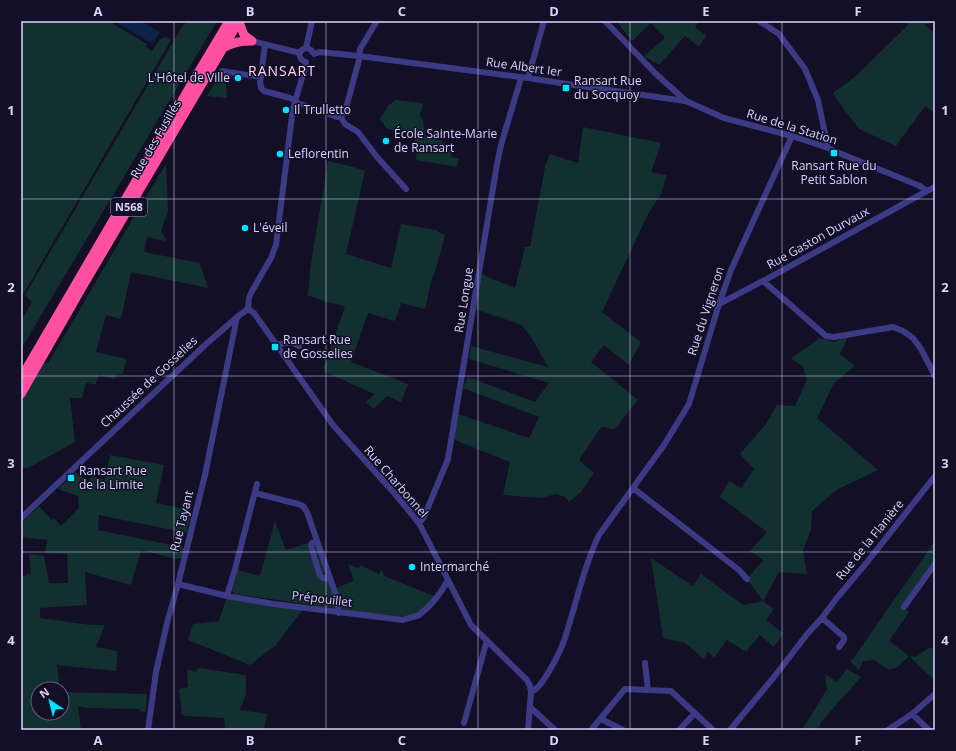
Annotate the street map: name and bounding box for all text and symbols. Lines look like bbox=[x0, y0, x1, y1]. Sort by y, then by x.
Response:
text: A bbox=[94, 2, 103, 20]
text: B bbox=[246, 2, 255, 20]
text: C bbox=[398, 2, 406, 20]
text: D bbox=[549, 2, 559, 20]
text: E bbox=[702, 2, 710, 20]
text: F bbox=[854, 2, 862, 20]
street label: Rue Albert Ier bbox=[485, 53, 563, 80]
district label: RANSART bbox=[248, 61, 316, 80]
place label: L'Hôtel de Ville bbox=[148, 69, 230, 86]
place label: Ransart Rue du Socquoy bbox=[574, 72, 642, 103]
marker: L'Hôtel de Ville bbox=[233, 73, 243, 83]
marker: Ransart Rue du Socquoy bbox=[561, 83, 571, 93]
street label: Rue des Fusillés bbox=[126, 96, 185, 181]
text: 1 bbox=[7, 101, 15, 119]
place label: Il Trulletto bbox=[294, 101, 351, 118]
text: 1 bbox=[941, 101, 949, 119]
marker: Il Trulletto bbox=[281, 105, 291, 115]
street label: Rue de la Station bbox=[745, 105, 840, 148]
place label: École Sainte-Marie de Ransart bbox=[394, 125, 497, 156]
marker: École Sainte-Marie de Ransart bbox=[381, 136, 391, 146]
place label: Leflorentin bbox=[288, 145, 349, 162]
marker: Ransart Rue du Petit Sablon bbox=[829, 148, 839, 158]
marker: Leflorentin bbox=[275, 149, 285, 159]
place label: Ransart Rue du Petit Sablon bbox=[791, 157, 877, 188]
road number: N568 bbox=[111, 198, 147, 216]
street label: Rue Gaston Durvaux bbox=[763, 202, 873, 273]
place label: L'éveil bbox=[253, 219, 287, 236]
marker: L'éveil bbox=[240, 223, 250, 233]
street label: Rue du Vigneron bbox=[683, 264, 728, 358]
street label: Rue Longue bbox=[450, 266, 477, 334]
text: 2 bbox=[7, 278, 15, 296]
text: 2 bbox=[941, 278, 949, 296]
place label: Ransart Rue de Gosselies bbox=[283, 331, 353, 362]
street label: Chaussée de Gosselies bbox=[96, 332, 201, 431]
marker: Ransart Rue de Gosselies bbox=[270, 342, 280, 352]
street label: Rue Charbonnel bbox=[360, 442, 432, 521]
text: 3 bbox=[7, 454, 15, 472]
text: 3 bbox=[941, 454, 949, 472]
place label: Ransart Rue de la Limite bbox=[79, 462, 147, 493]
marker: Ransart Rue de la Limite bbox=[66, 473, 76, 483]
street label: Rue Tayant bbox=[166, 489, 197, 553]
street label: Rue de la Flanière bbox=[832, 496, 908, 584]
place label: Intermarché bbox=[420, 558, 489, 575]
marker: Intermarché bbox=[407, 562, 417, 572]
street label: Prépouillet bbox=[291, 586, 353, 611]
text: 4 bbox=[7, 631, 15, 649]
text: 4 bbox=[941, 631, 949, 649]
north arrow bbox=[30, 681, 70, 721]
text: N bbox=[36, 684, 52, 701]
text: A bbox=[94, 731, 103, 749]
text: B bbox=[246, 731, 255, 749]
text: C bbox=[398, 731, 406, 749]
text: D bbox=[549, 731, 559, 749]
text: E bbox=[702, 731, 710, 749]
text: F bbox=[854, 731, 862, 749]

